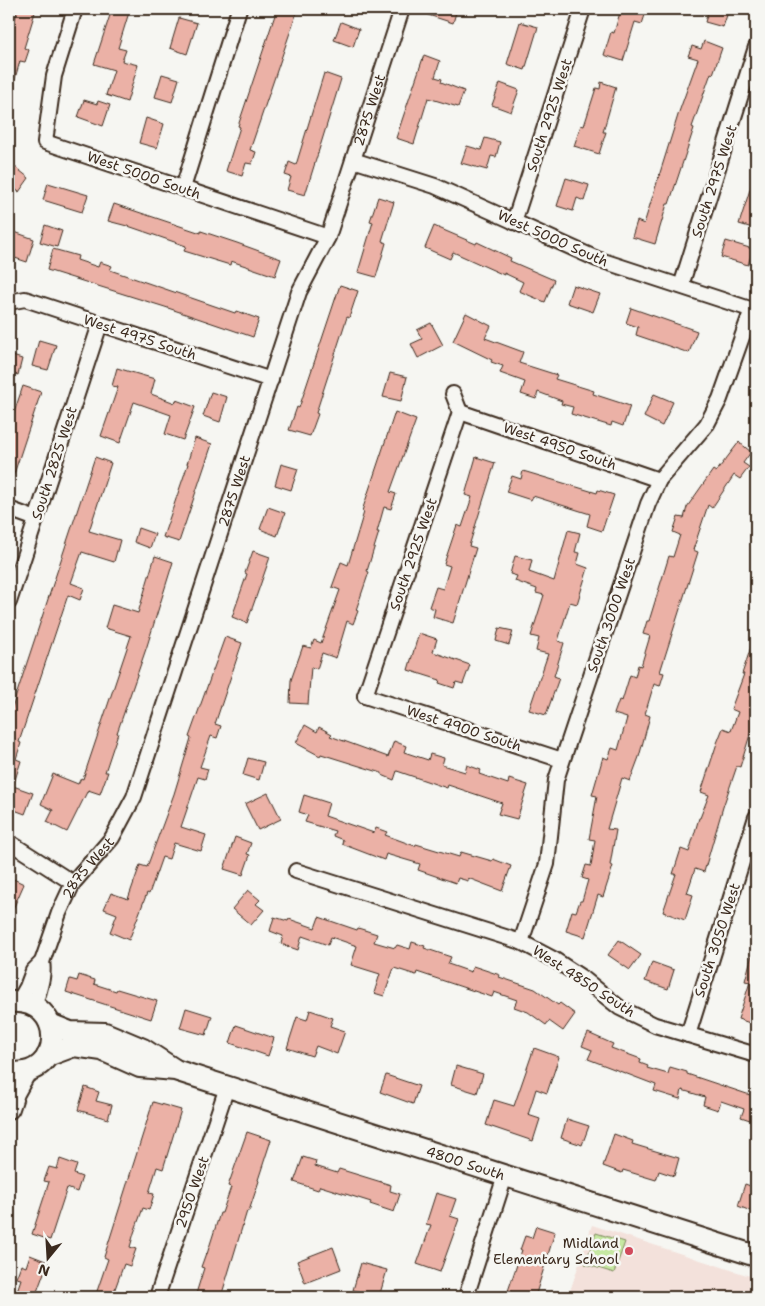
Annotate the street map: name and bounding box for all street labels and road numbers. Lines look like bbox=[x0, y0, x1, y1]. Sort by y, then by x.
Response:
street label: South 2925 West bbox=[522, 56, 576, 174]
street label: 2875 West bbox=[349, 72, 389, 148]
street label: South 2975 West bbox=[687, 122, 741, 240]
street label: West 5000 South bbox=[85, 147, 203, 203]
street label: West 5000 South bbox=[495, 206, 611, 270]
street label: West 4975 South bbox=[81, 310, 199, 364]
street label: South 2825 West bbox=[27, 404, 81, 522]
street label: West 4950 South bbox=[501, 418, 619, 474]
street label: 2875 West bbox=[214, 453, 254, 529]
street label: South 2925 West bbox=[385, 495, 441, 613]
street label: South 3000 West bbox=[583, 555, 639, 675]
street label: West 4900 South bbox=[404, 701, 524, 755]
street label: 2875 West bbox=[58, 833, 118, 901]
street label: South 3050 West bbox=[690, 881, 744, 999]
street label: West 4850 South bbox=[529, 941, 639, 1021]
street label: 4800 South bbox=[424, 1142, 507, 1184]
street label: 2950 West bbox=[171, 1154, 213, 1230]

